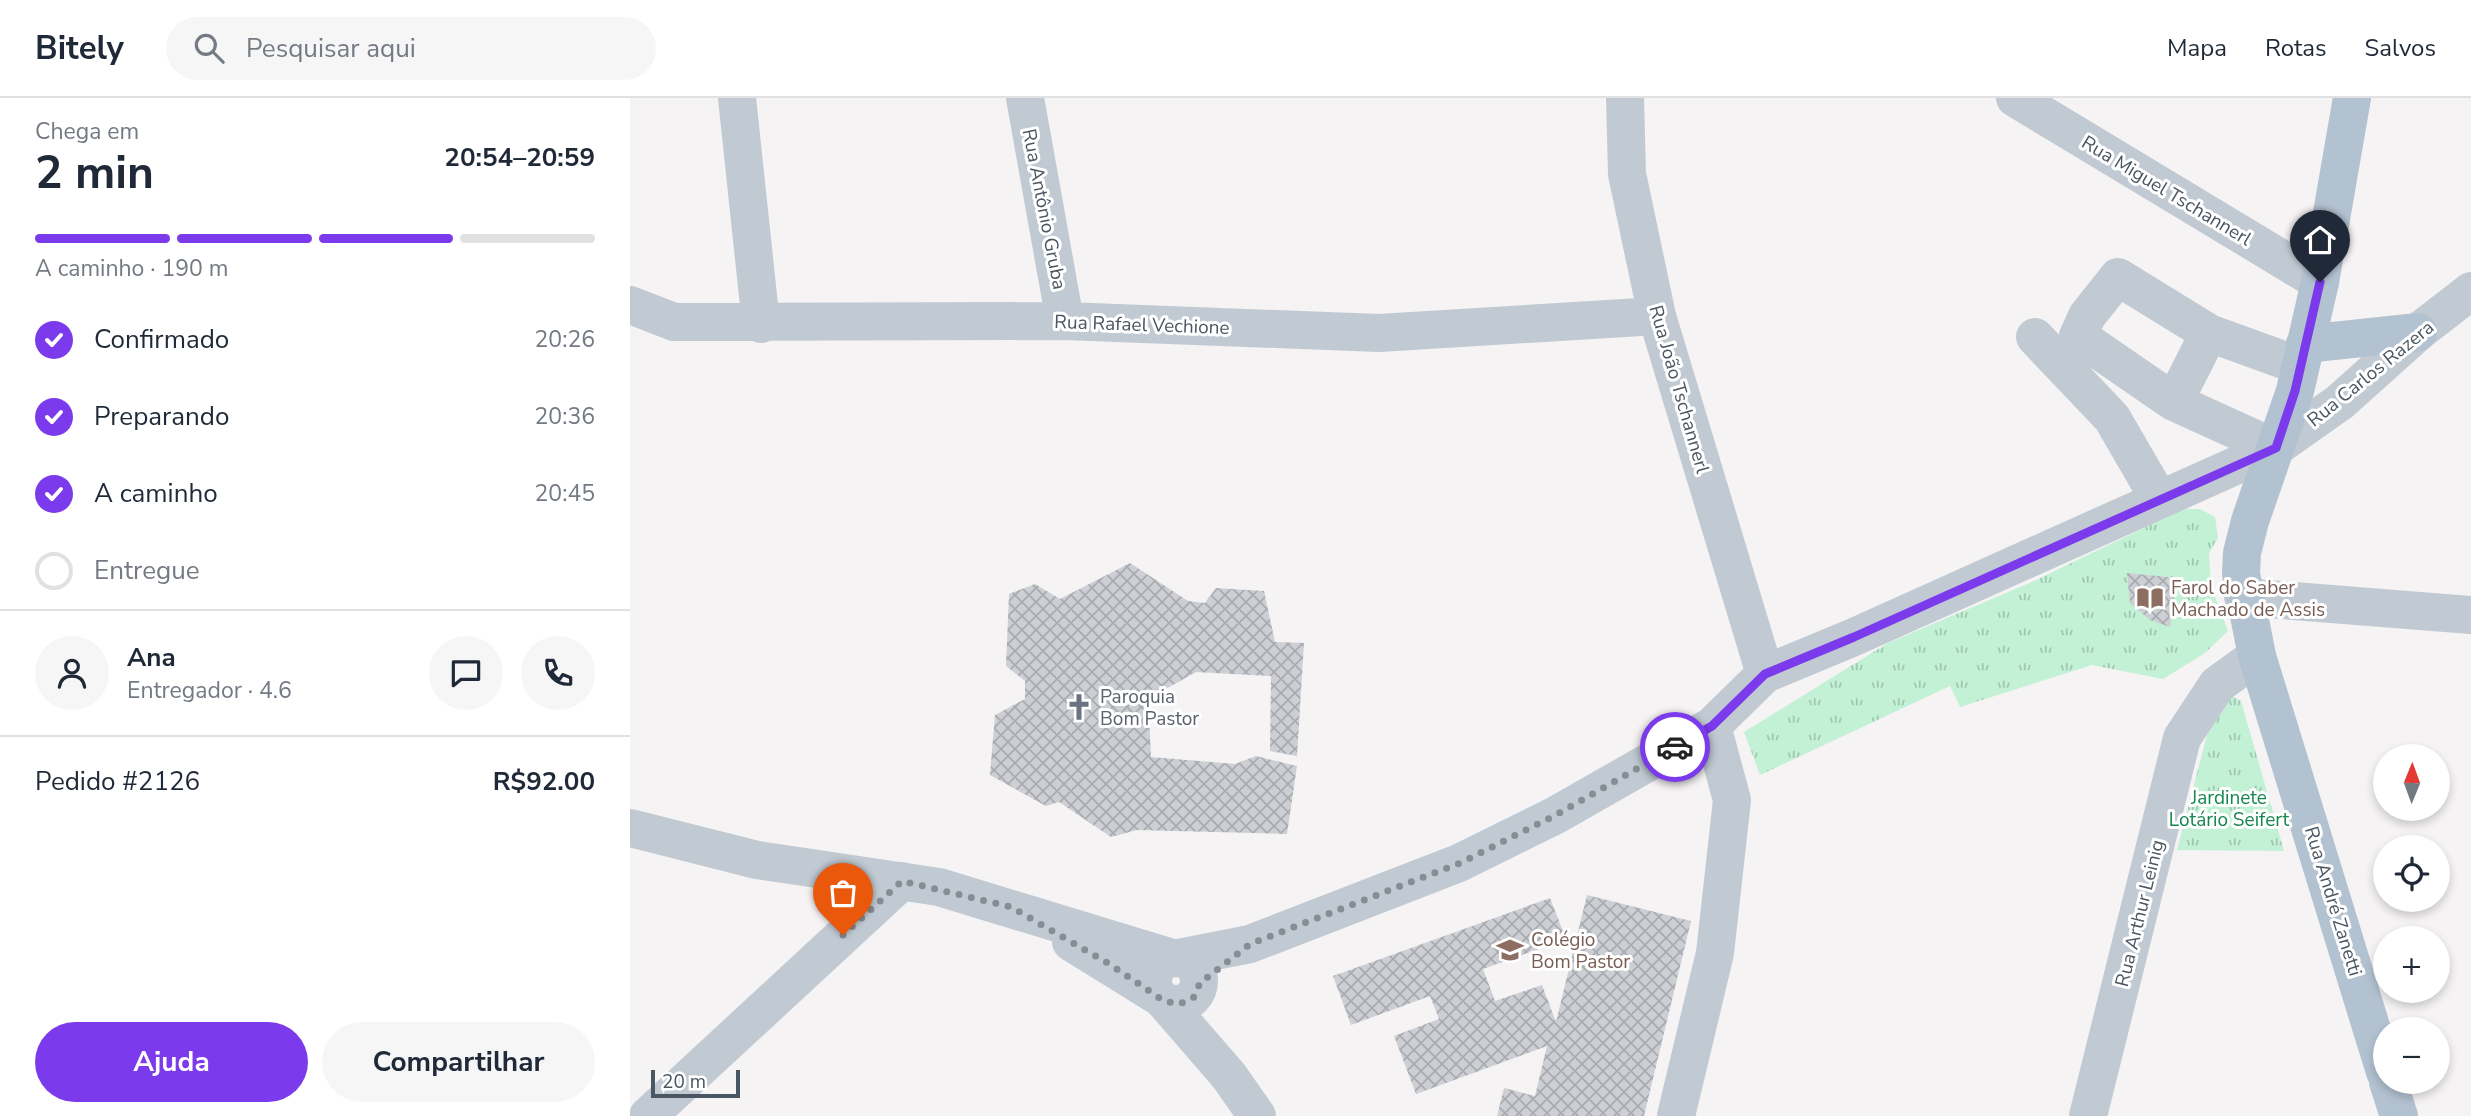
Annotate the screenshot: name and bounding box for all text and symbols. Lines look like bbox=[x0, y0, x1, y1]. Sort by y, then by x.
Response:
search box bbox=[166, 17, 656, 80]
text: Bitely bbox=[35, 26, 124, 71]
icon: search bbox=[190, 29, 228, 67]
text: Pesquisar aqui bbox=[246, 31, 416, 66]
text: Mapa bbox=[2167, 32, 2227, 64]
text: Rotas bbox=[2265, 32, 2327, 64]
text: Salvos bbox=[2365, 32, 2436, 64]
text: Chega em bbox=[35, 116, 139, 147]
street label: Rua Antônio Gruba bbox=[1016, 127, 1072, 292]
street label: Rua Miguel Tschannerl bbox=[2077, 130, 2257, 252]
text: 20:54–20:59 bbox=[444, 140, 595, 175]
text: 2 min bbox=[35, 141, 154, 204]
pin bbox=[2290, 210, 2350, 282]
icon: home bbox=[2301, 221, 2339, 259]
text: A caminho · 190 m bbox=[35, 253, 228, 284]
street label: Rua João Tschannerl bbox=[1643, 302, 1716, 477]
street label: Rua Rafael Vechione bbox=[1054, 309, 1230, 341]
street label: Rua Carlos Razera bbox=[2302, 315, 2439, 433]
icon: check bbox=[35, 321, 73, 359]
text: Confirmado bbox=[94, 322, 229, 357]
text: 20:26 bbox=[535, 324, 595, 355]
icon: check bbox=[35, 398, 73, 436]
text: Preparando bbox=[94, 399, 229, 434]
text: 20:36 bbox=[535, 401, 595, 432]
icon: check bbox=[35, 475, 73, 513]
text: A caminho bbox=[94, 476, 218, 511]
text: 20:45 bbox=[535, 478, 595, 509]
text: Entregue bbox=[94, 553, 200, 588]
place label: Farol do Saber Machado de Assis bbox=[2171, 575, 2325, 623]
library icon: Farol do Saber Machado de Assis bbox=[2135, 583, 2165, 613]
button: person bbox=[35, 636, 109, 710]
button: chat bbox=[429, 636, 503, 710]
button: phone bbox=[521, 636, 595, 710]
text: Ana bbox=[127, 640, 176, 675]
text: Entregador · 4.6 bbox=[127, 675, 292, 706]
place label: Paroquia Bom Pastor bbox=[1100, 684, 1199, 732]
church icon: Paroquia Bom Pastor bbox=[1064, 692, 1094, 722]
courier bbox=[1640, 712, 1710, 782]
icon: car bbox=[1656, 728, 1694, 766]
north arrow bbox=[2373, 744, 2450, 821]
map controls bbox=[2373, 744, 2450, 1094]
text: Pedido #2126 bbox=[35, 764, 200, 799]
text: R$92.00 bbox=[493, 764, 595, 799]
park label: Jardinete Lotário Seifert bbox=[2169, 785, 2290, 833]
street label: Rua André Zanetti bbox=[2298, 823, 2368, 979]
button: locate bbox=[2373, 835, 2450, 912]
street label: Rua Arthur Leinig bbox=[2109, 837, 2171, 989]
pin bbox=[813, 863, 873, 935]
icon: bag bbox=[824, 874, 862, 912]
button: + bbox=[2373, 926, 2450, 1003]
place label: Colégio Bom Pastor bbox=[1531, 927, 1630, 975]
school or university icon: Colégio Bom Pastor bbox=[1495, 935, 1525, 965]
button: − bbox=[2373, 1017, 2450, 1094]
button: Ajuda bbox=[35, 1022, 308, 1102]
button: Compartilhar bbox=[322, 1022, 595, 1102]
scale bar bbox=[651, 1067, 740, 1099]
text: 20 m bbox=[662, 1069, 706, 1095]

